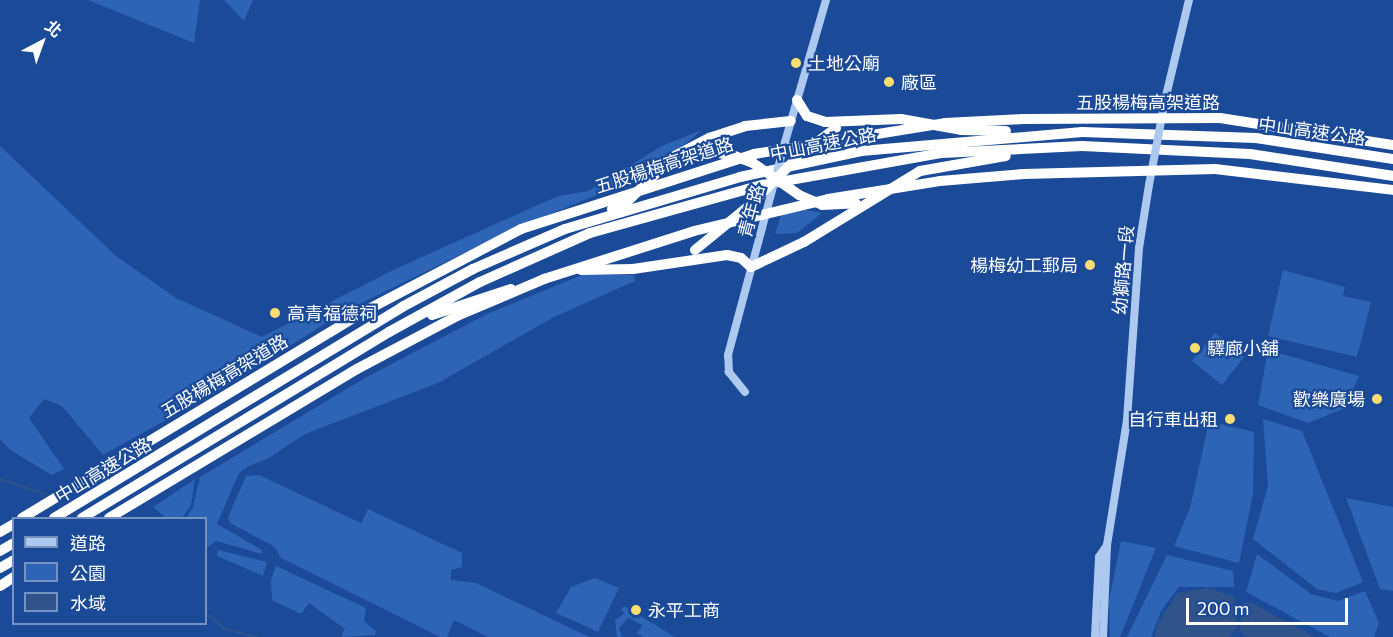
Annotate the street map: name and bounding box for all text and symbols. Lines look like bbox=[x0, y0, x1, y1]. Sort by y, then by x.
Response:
north arrow bbox=[12, 12, 72, 72]
text: 北 bbox=[42, 16, 66, 40]
place label: 土地公廟 bbox=[808, 52, 880, 74]
marker: 土地公廟 bbox=[789, 56, 803, 70]
place label: 廠區 bbox=[901, 71, 937, 93]
marker: 廠區 bbox=[882, 75, 896, 89]
street label: 五股楊梅高架道路 bbox=[1076, 91, 1220, 113]
street label: 中山高速公路 bbox=[1257, 113, 1367, 149]
street label: 中山高速公路 bbox=[768, 123, 878, 165]
street label: 五股楊梅高架道路 bbox=[592, 132, 736, 198]
street label: 青年路 bbox=[734, 182, 768, 240]
street label: 幼獅路一段 bbox=[1108, 224, 1138, 316]
place label: 楊梅幼工郵局 bbox=[970, 254, 1078, 276]
marker: 楊梅幼工郵局 bbox=[1083, 258, 1097, 272]
place label: 高青福德祠 bbox=[287, 302, 377, 324]
marker: 高青福德祠 bbox=[268, 306, 282, 320]
street label: 五股楊梅高架道路 bbox=[157, 330, 291, 422]
place label: 驛廊小舖 bbox=[1207, 337, 1279, 359]
marker: 驛廊小舖 bbox=[1188, 341, 1202, 355]
place label: 歡樂廣場 bbox=[1293, 388, 1365, 410]
marker: 歡樂廣場 bbox=[1370, 392, 1384, 406]
place label: 自行車出租 bbox=[1128, 408, 1218, 430]
marker: 自行車出租 bbox=[1223, 412, 1237, 426]
street label: 中山高速公路 bbox=[51, 433, 155, 507]
legend bbox=[12, 517, 207, 625]
text: 道路 bbox=[70, 532, 106, 554]
text: 公園 bbox=[70, 562, 106, 584]
scale bar bbox=[1189, 586, 1351, 624]
text: 水域 bbox=[70, 592, 106, 614]
text: 200 m bbox=[1197, 597, 1250, 619]
place label: 永平工商 bbox=[648, 599, 720, 621]
marker: 永平工商 bbox=[629, 603, 643, 617]

